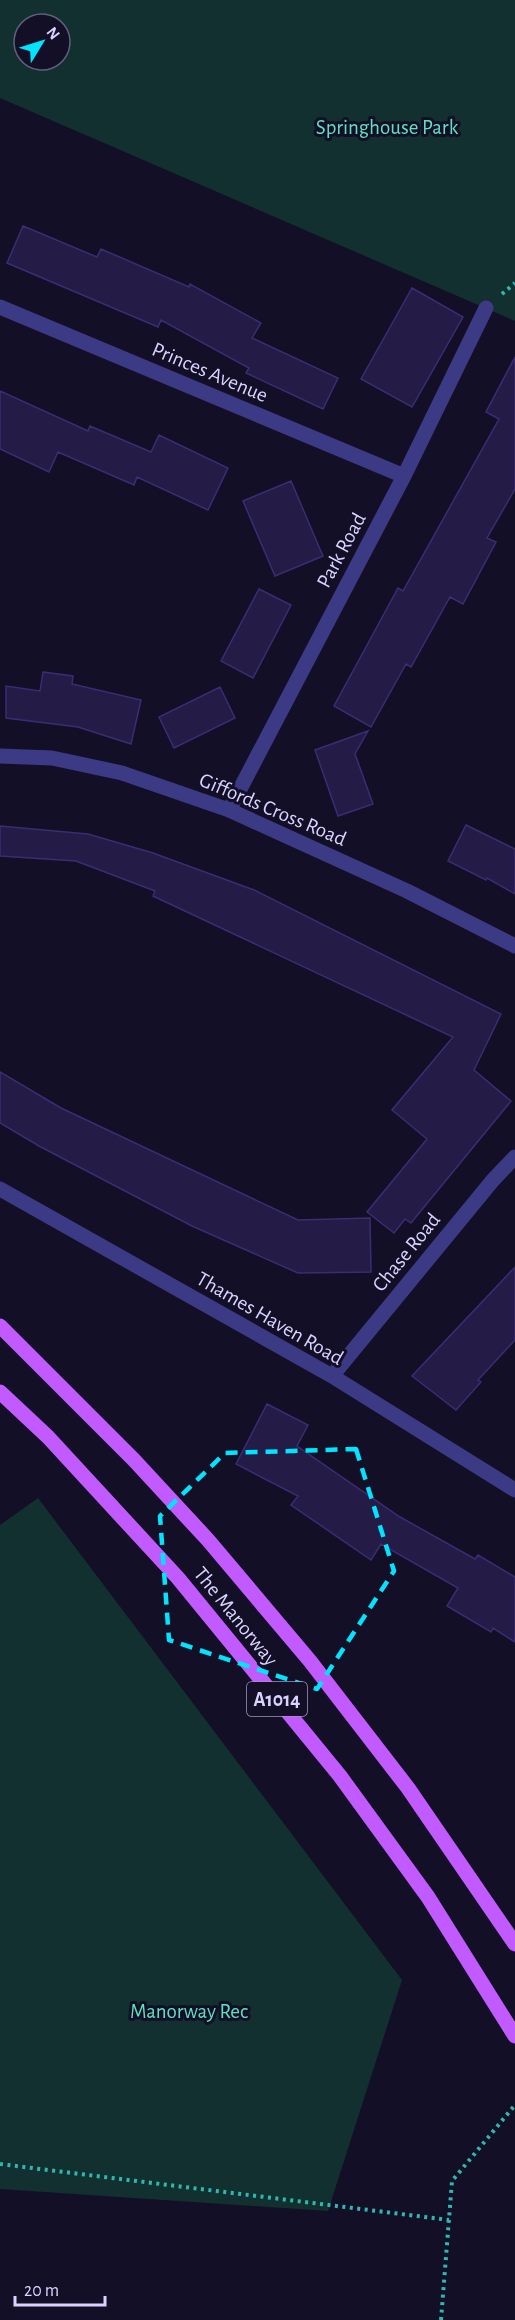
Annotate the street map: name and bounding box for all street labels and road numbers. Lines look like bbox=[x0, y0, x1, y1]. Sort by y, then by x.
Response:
street label: Princes Avenue bbox=[149, 339, 271, 406]
street label: Park Road bbox=[313, 509, 370, 591]
street label: Giffords Cross Road bbox=[196, 769, 349, 850]
street label: Chase Road bbox=[369, 1209, 444, 1296]
street label: Thames Haven Road bbox=[193, 1268, 347, 1369]
street label: The Manorway bbox=[190, 1563, 282, 1670]
road number: A1014 bbox=[247, 1682, 307, 1716]

